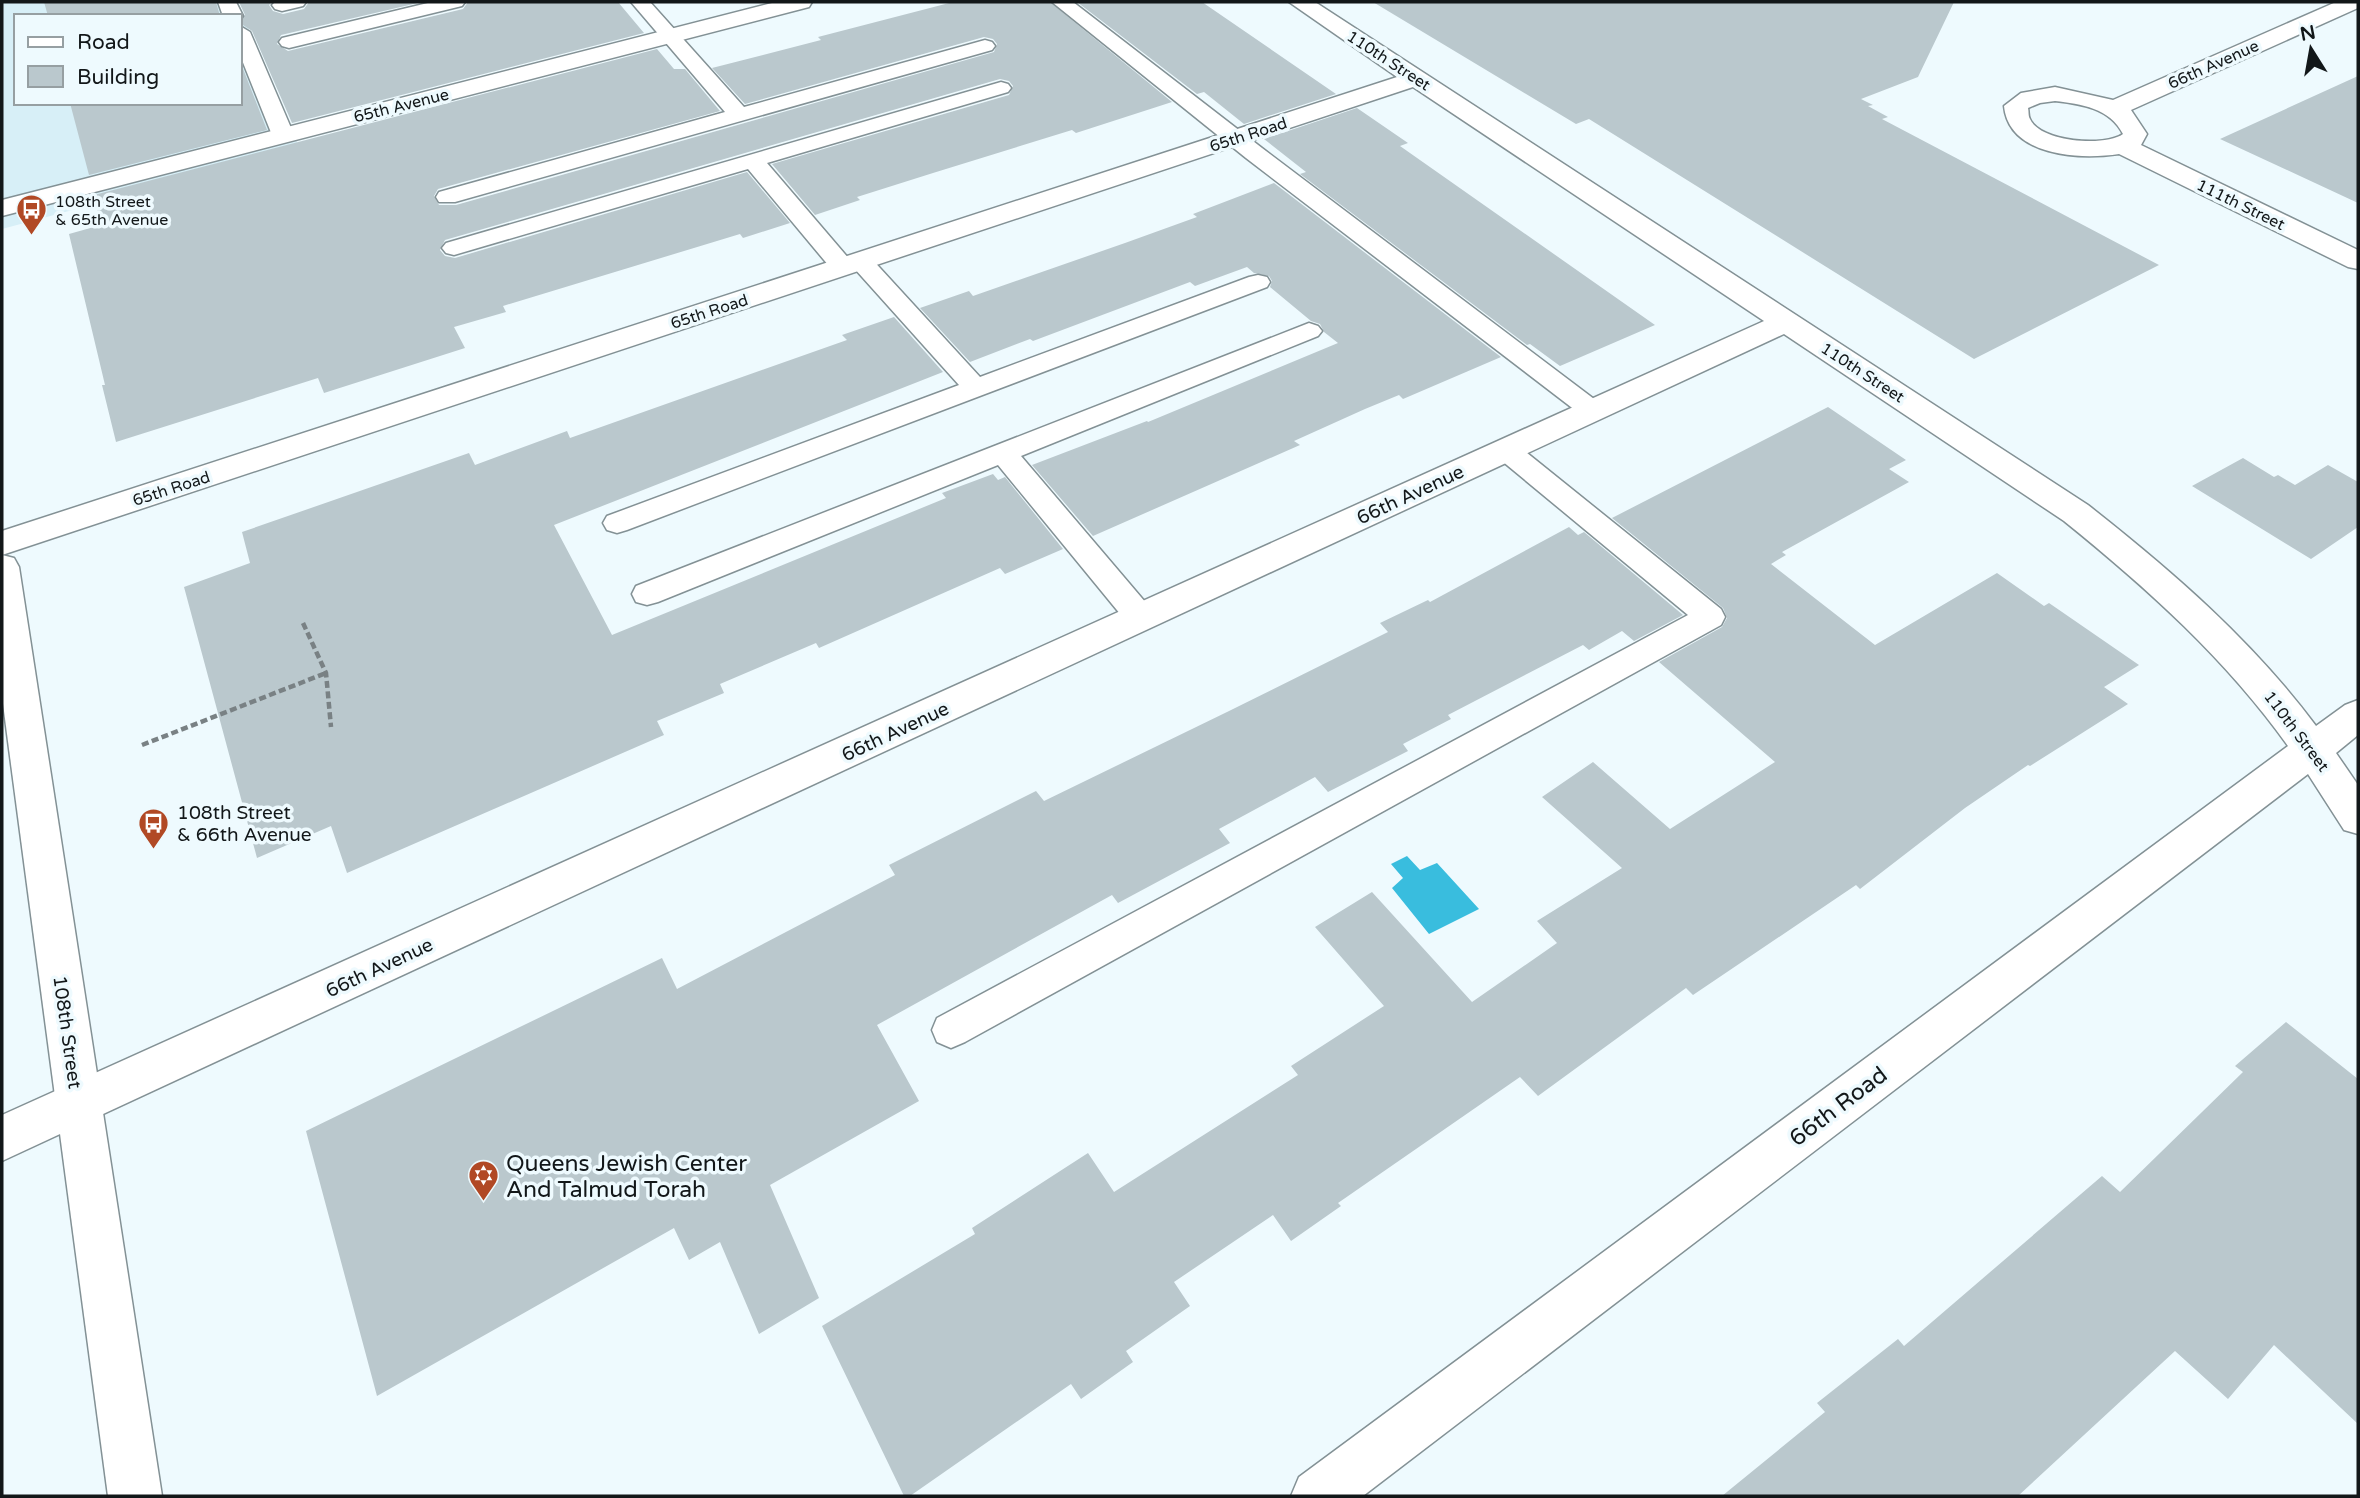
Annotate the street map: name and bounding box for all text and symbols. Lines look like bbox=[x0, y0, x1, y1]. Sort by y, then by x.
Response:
legend bbox=[14, 14, 242, 105]
north arrow bbox=[2276, 14, 2346, 84]
text: N bbox=[2298, 21, 2318, 46]
street label: 110th Street bbox=[1343, 26, 1434, 95]
text: Road bbox=[77, 30, 130, 55]
street label: 66th Avenue bbox=[2165, 36, 2262, 94]
text: Building bbox=[77, 65, 159, 90]
street label: 65th Avenue bbox=[352, 84, 451, 127]
street label: 65th Road bbox=[1207, 113, 1290, 157]
street label: 111th Street bbox=[2193, 175, 2288, 235]
place label: 108th Street & 65th Avenue bbox=[55, 192, 168, 230]
bus stop icon: 108th Street & 65th Avenue bbox=[15, 193, 49, 237]
street label: 65th Road bbox=[668, 290, 751, 334]
street label: 110th Street bbox=[1817, 338, 1908, 407]
street label: 66th Avenue bbox=[1353, 461, 1467, 529]
street label: 65th Road bbox=[130, 467, 213, 511]
street label: 110th Street bbox=[2259, 687, 2333, 776]
street label: 66th Avenue bbox=[838, 698, 952, 766]
place label: 108th Street & 66th Avenue bbox=[177, 802, 311, 846]
bus stop icon: 108th Street & 66th Avenue bbox=[137, 806, 171, 850]
street label: 66th Avenue bbox=[322, 934, 436, 1002]
street label: 108th Street bbox=[48, 974, 86, 1090]
street label: 66th Road bbox=[1784, 1061, 1893, 1153]
place label: Queens Jewish Center And Talmud Torah bbox=[506, 1150, 747, 1204]
synagogue icon: Queens Jewish Center And Talmud Torah bbox=[466, 1159, 500, 1203]

